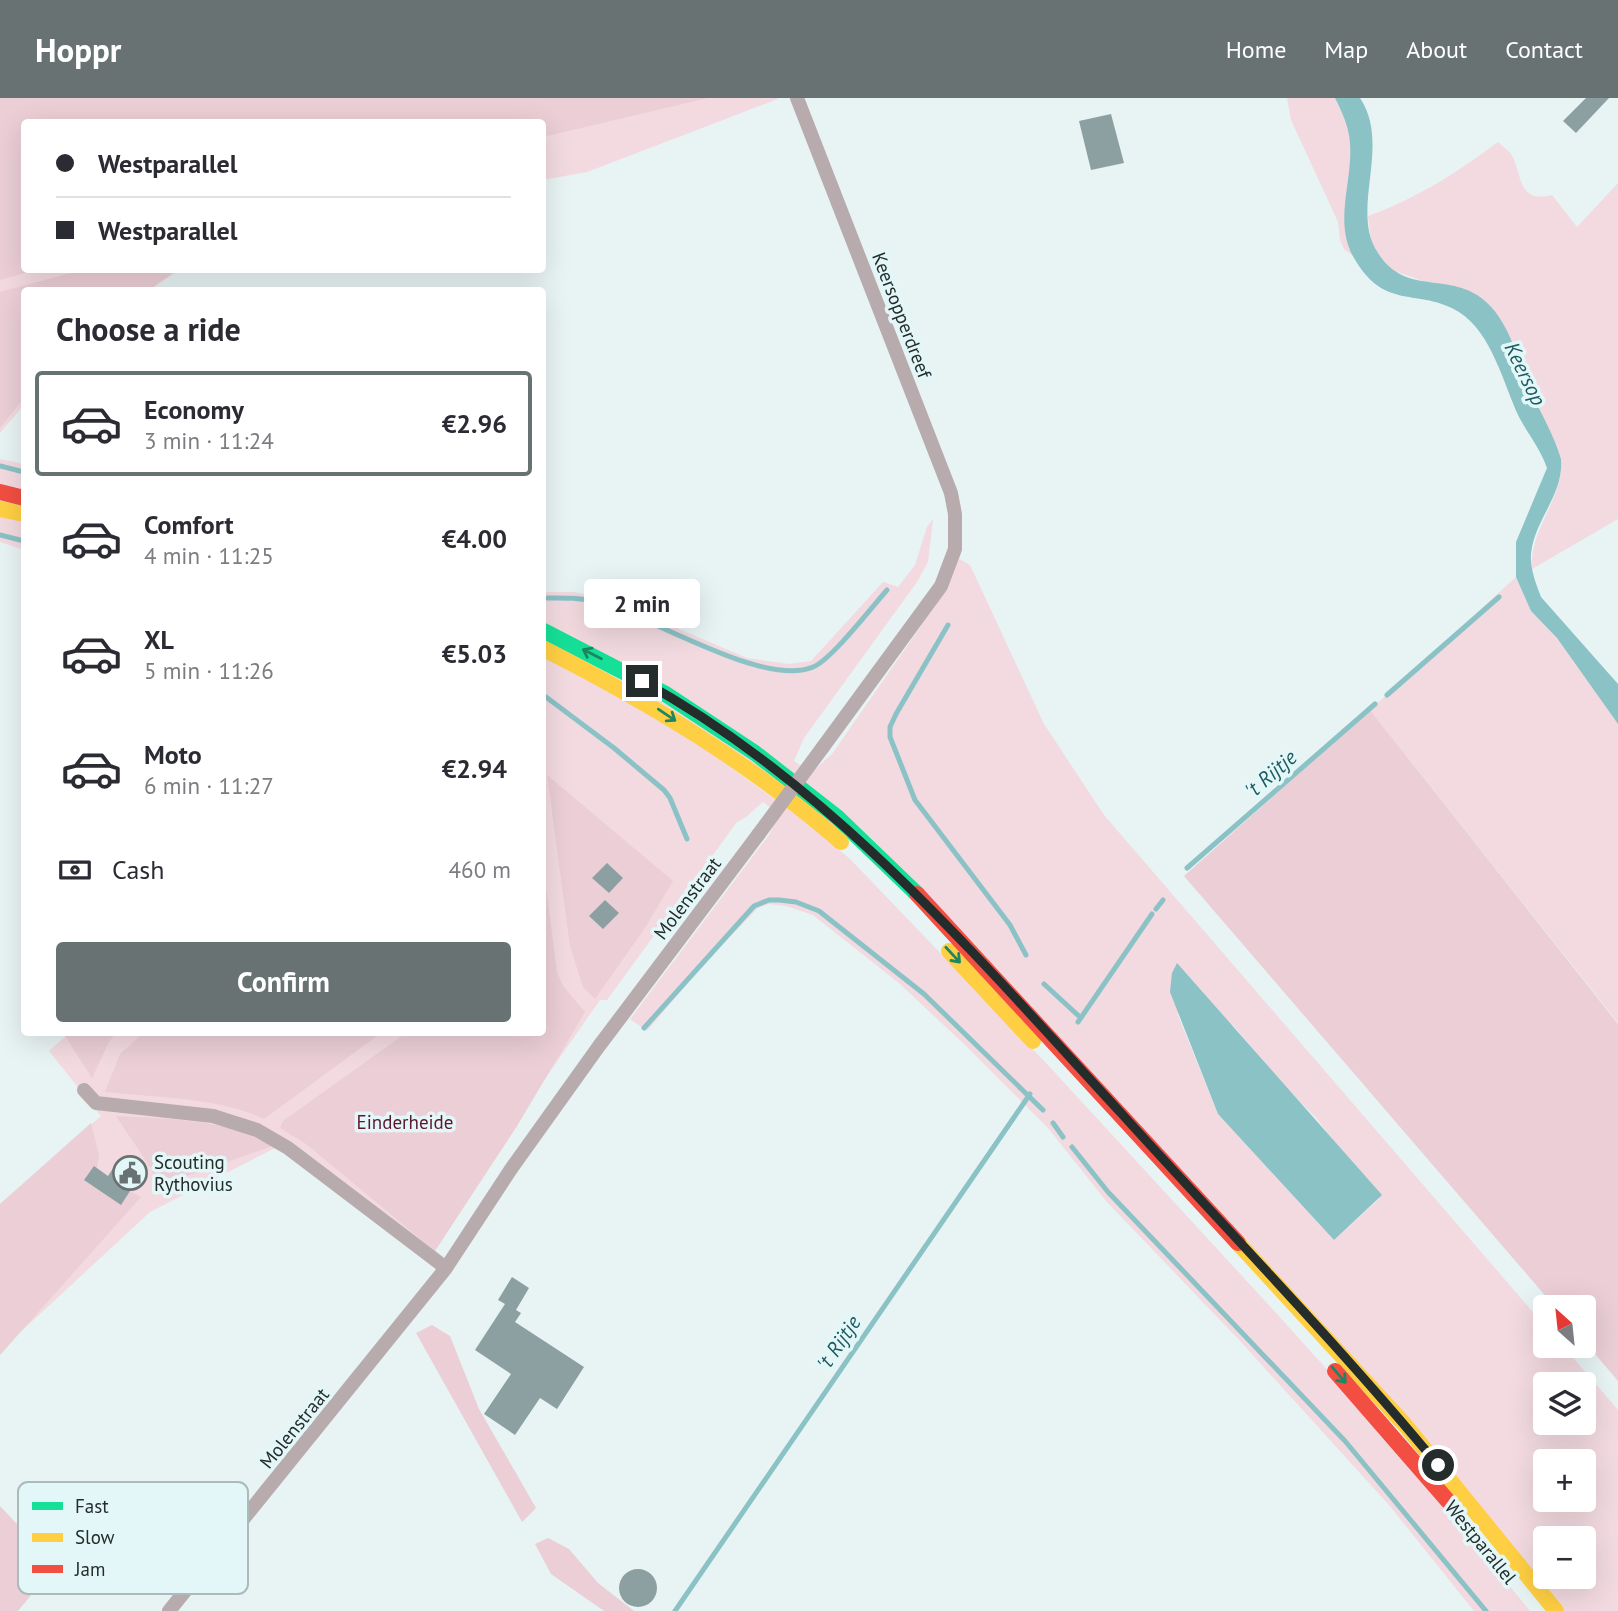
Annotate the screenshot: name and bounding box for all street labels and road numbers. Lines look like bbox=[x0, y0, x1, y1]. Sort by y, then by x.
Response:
street label: Keersopperdreef bbox=[867, 249, 937, 382]
street label: Molenstraat bbox=[648, 852, 726, 944]
street label: Molenstraat bbox=[254, 1382, 334, 1473]
street label: Westparallel bbox=[1440, 1495, 1522, 1589]

